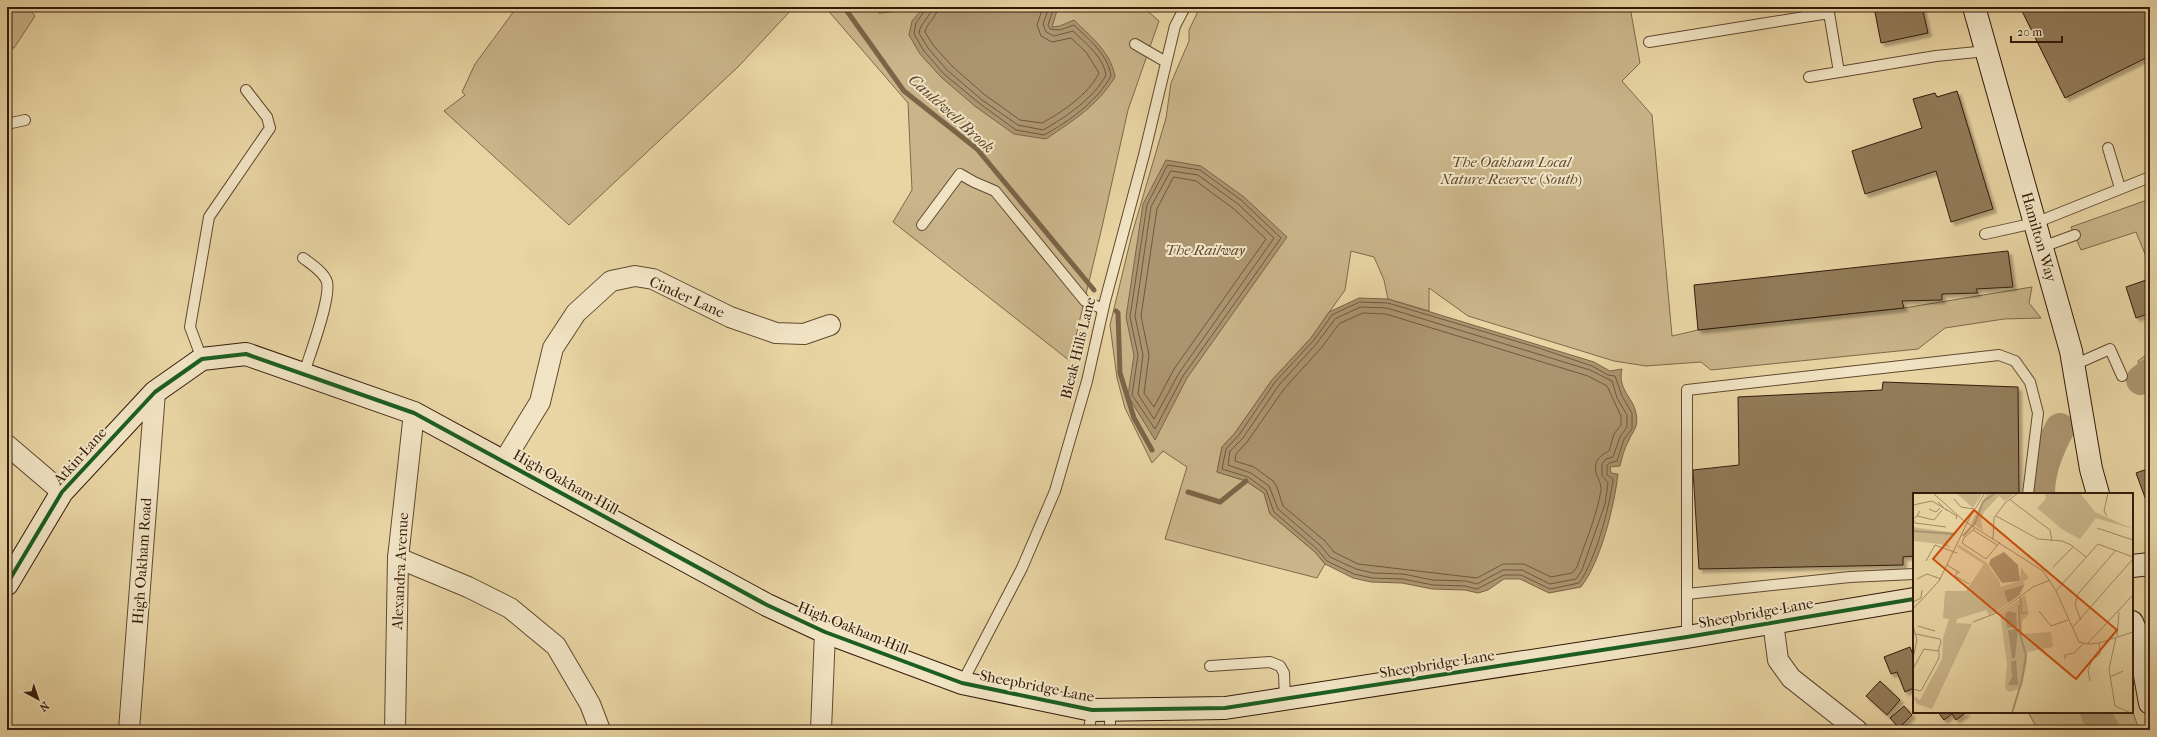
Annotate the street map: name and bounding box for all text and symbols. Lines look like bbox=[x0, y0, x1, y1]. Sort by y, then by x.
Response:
scale bar bbox=[2011, 18, 2062, 44]
text: 20 m bbox=[2017, 25, 2042, 39]
water label: Cauldwell Brook bbox=[905, 70, 999, 157]
park label: The Oakham Local Nature Reserve (South) bbox=[1439, 153, 1582, 188]
street label: Hamilton Way bbox=[2018, 190, 2061, 285]
park label: The Railway bbox=[1165, 241, 1246, 259]
street label: Cinder Lane bbox=[647, 272, 728, 322]
street label: Bleak Hills Lane bbox=[1057, 295, 1100, 401]
street label: Atkin Lane bbox=[49, 423, 111, 489]
street label: High Oakham Hill bbox=[510, 446, 622, 518]
inset map bbox=[1913, 493, 2133, 713]
street label: High Oakham Road bbox=[129, 496, 155, 625]
street label: Alexandra Avenue bbox=[388, 511, 412, 631]
street label: Sheepbridge Lane bbox=[1697, 594, 1815, 632]
street label: High Oakham Hill bbox=[795, 598, 911, 658]
street label: Sheepbridge Lane bbox=[1378, 646, 1496, 682]
street label: Sheepbridge Lane bbox=[978, 666, 1096, 706]
north arrow bbox=[18, 679, 58, 719]
text: N bbox=[36, 699, 51, 714]

